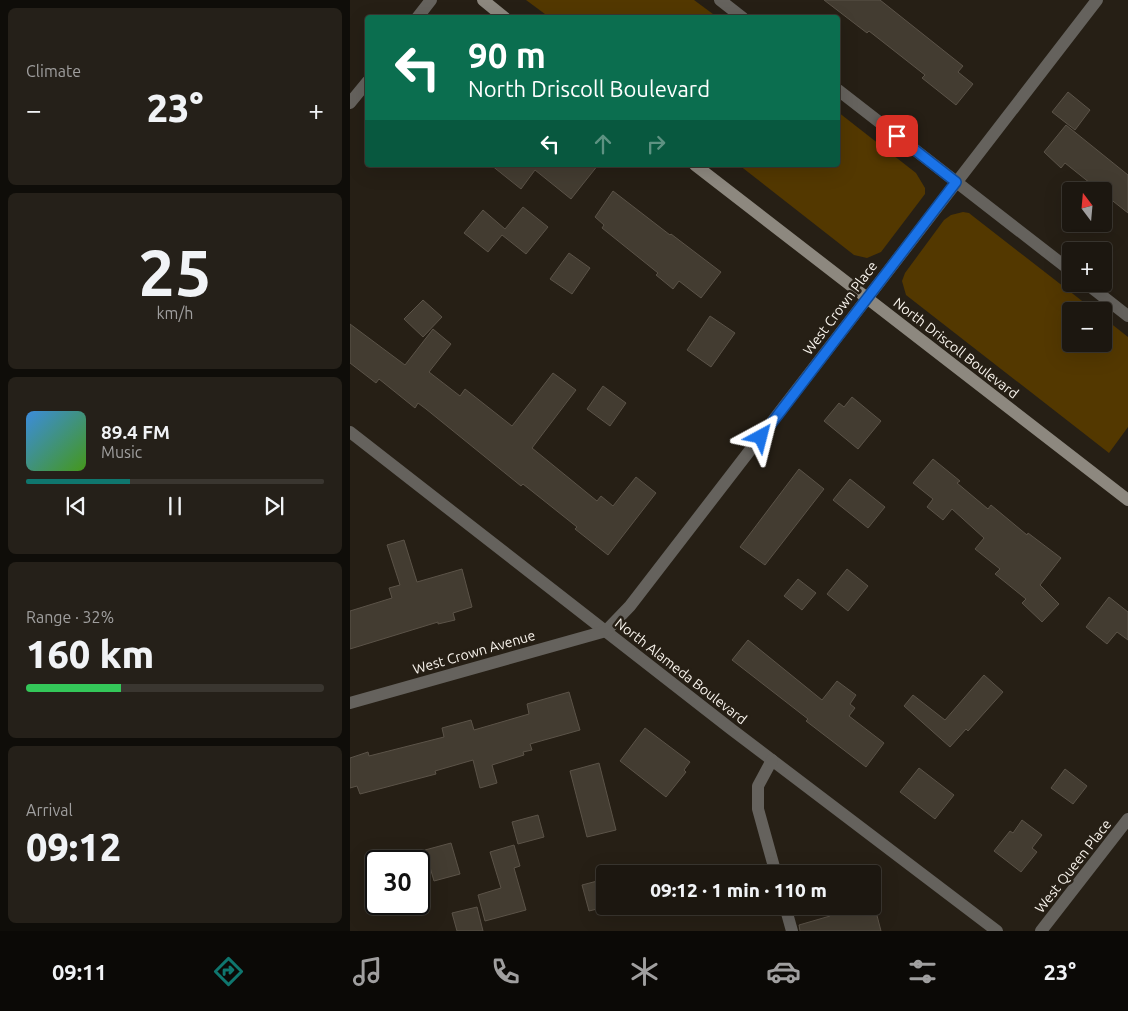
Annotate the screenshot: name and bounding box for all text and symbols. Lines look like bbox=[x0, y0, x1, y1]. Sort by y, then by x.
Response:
icon: left bbox=[385, 35, 450, 100]
text: 90 m bbox=[468, 35, 546, 75]
text: Climate bbox=[26, 62, 81, 80]
text: North Driscoll Boulevard bbox=[468, 76, 710, 101]
text: 23° bbox=[147, 87, 203, 129]
text: − bbox=[26, 94, 42, 125]
text: + bbox=[308, 94, 324, 125]
pin bbox=[876, 115, 918, 157]
icon: arrive bbox=[883, 122, 911, 150]
icon: left bbox=[536, 130, 564, 158]
icon: ahead bbox=[589, 130, 617, 158]
icon: right bbox=[642, 130, 670, 158]
north arrow bbox=[1062, 182, 1112, 232]
map controls bbox=[1062, 182, 1112, 352]
text: 25 bbox=[138, 235, 212, 308]
button: + bbox=[1062, 242, 1112, 292]
street label: West Crown Place bbox=[800, 258, 880, 358]
street label: North Driscoll Boulevard bbox=[890, 294, 1022, 402]
button: − bbox=[1062, 302, 1112, 352]
text: km/h bbox=[157, 304, 193, 322]
position arrow bbox=[734, 410, 786, 462]
text: 89.4 FM bbox=[101, 421, 170, 443]
text: Music bbox=[101, 443, 142, 461]
icon: previous bbox=[62, 492, 90, 520]
icon: pause bbox=[161, 492, 189, 520]
icon: next bbox=[260, 492, 288, 520]
text: Range · 32% bbox=[26, 608, 114, 626]
street label: North Alameda Boulevard bbox=[612, 615, 750, 727]
street label: West Crown Avenue bbox=[411, 627, 537, 677]
text: 160 km bbox=[26, 633, 154, 675]
text: Arrival bbox=[26, 801, 73, 819]
street label: West Queen Place bbox=[1032, 816, 1114, 916]
text: 09:12 bbox=[26, 826, 121, 868]
speed limit sign: 30 bbox=[365, 850, 430, 915]
text: 09:12 · 1 min · 110 m bbox=[650, 879, 827, 901]
icon: directions bbox=[211, 954, 246, 989]
icon: music bbox=[350, 954, 385, 989]
icon: phone bbox=[488, 954, 523, 989]
icon: climate bbox=[627, 954, 662, 989]
icon: car bbox=[766, 954, 801, 989]
icon: filters bbox=[905, 954, 940, 989]
text: 09:11 bbox=[52, 959, 107, 984]
text: 23° bbox=[1043, 959, 1076, 984]

